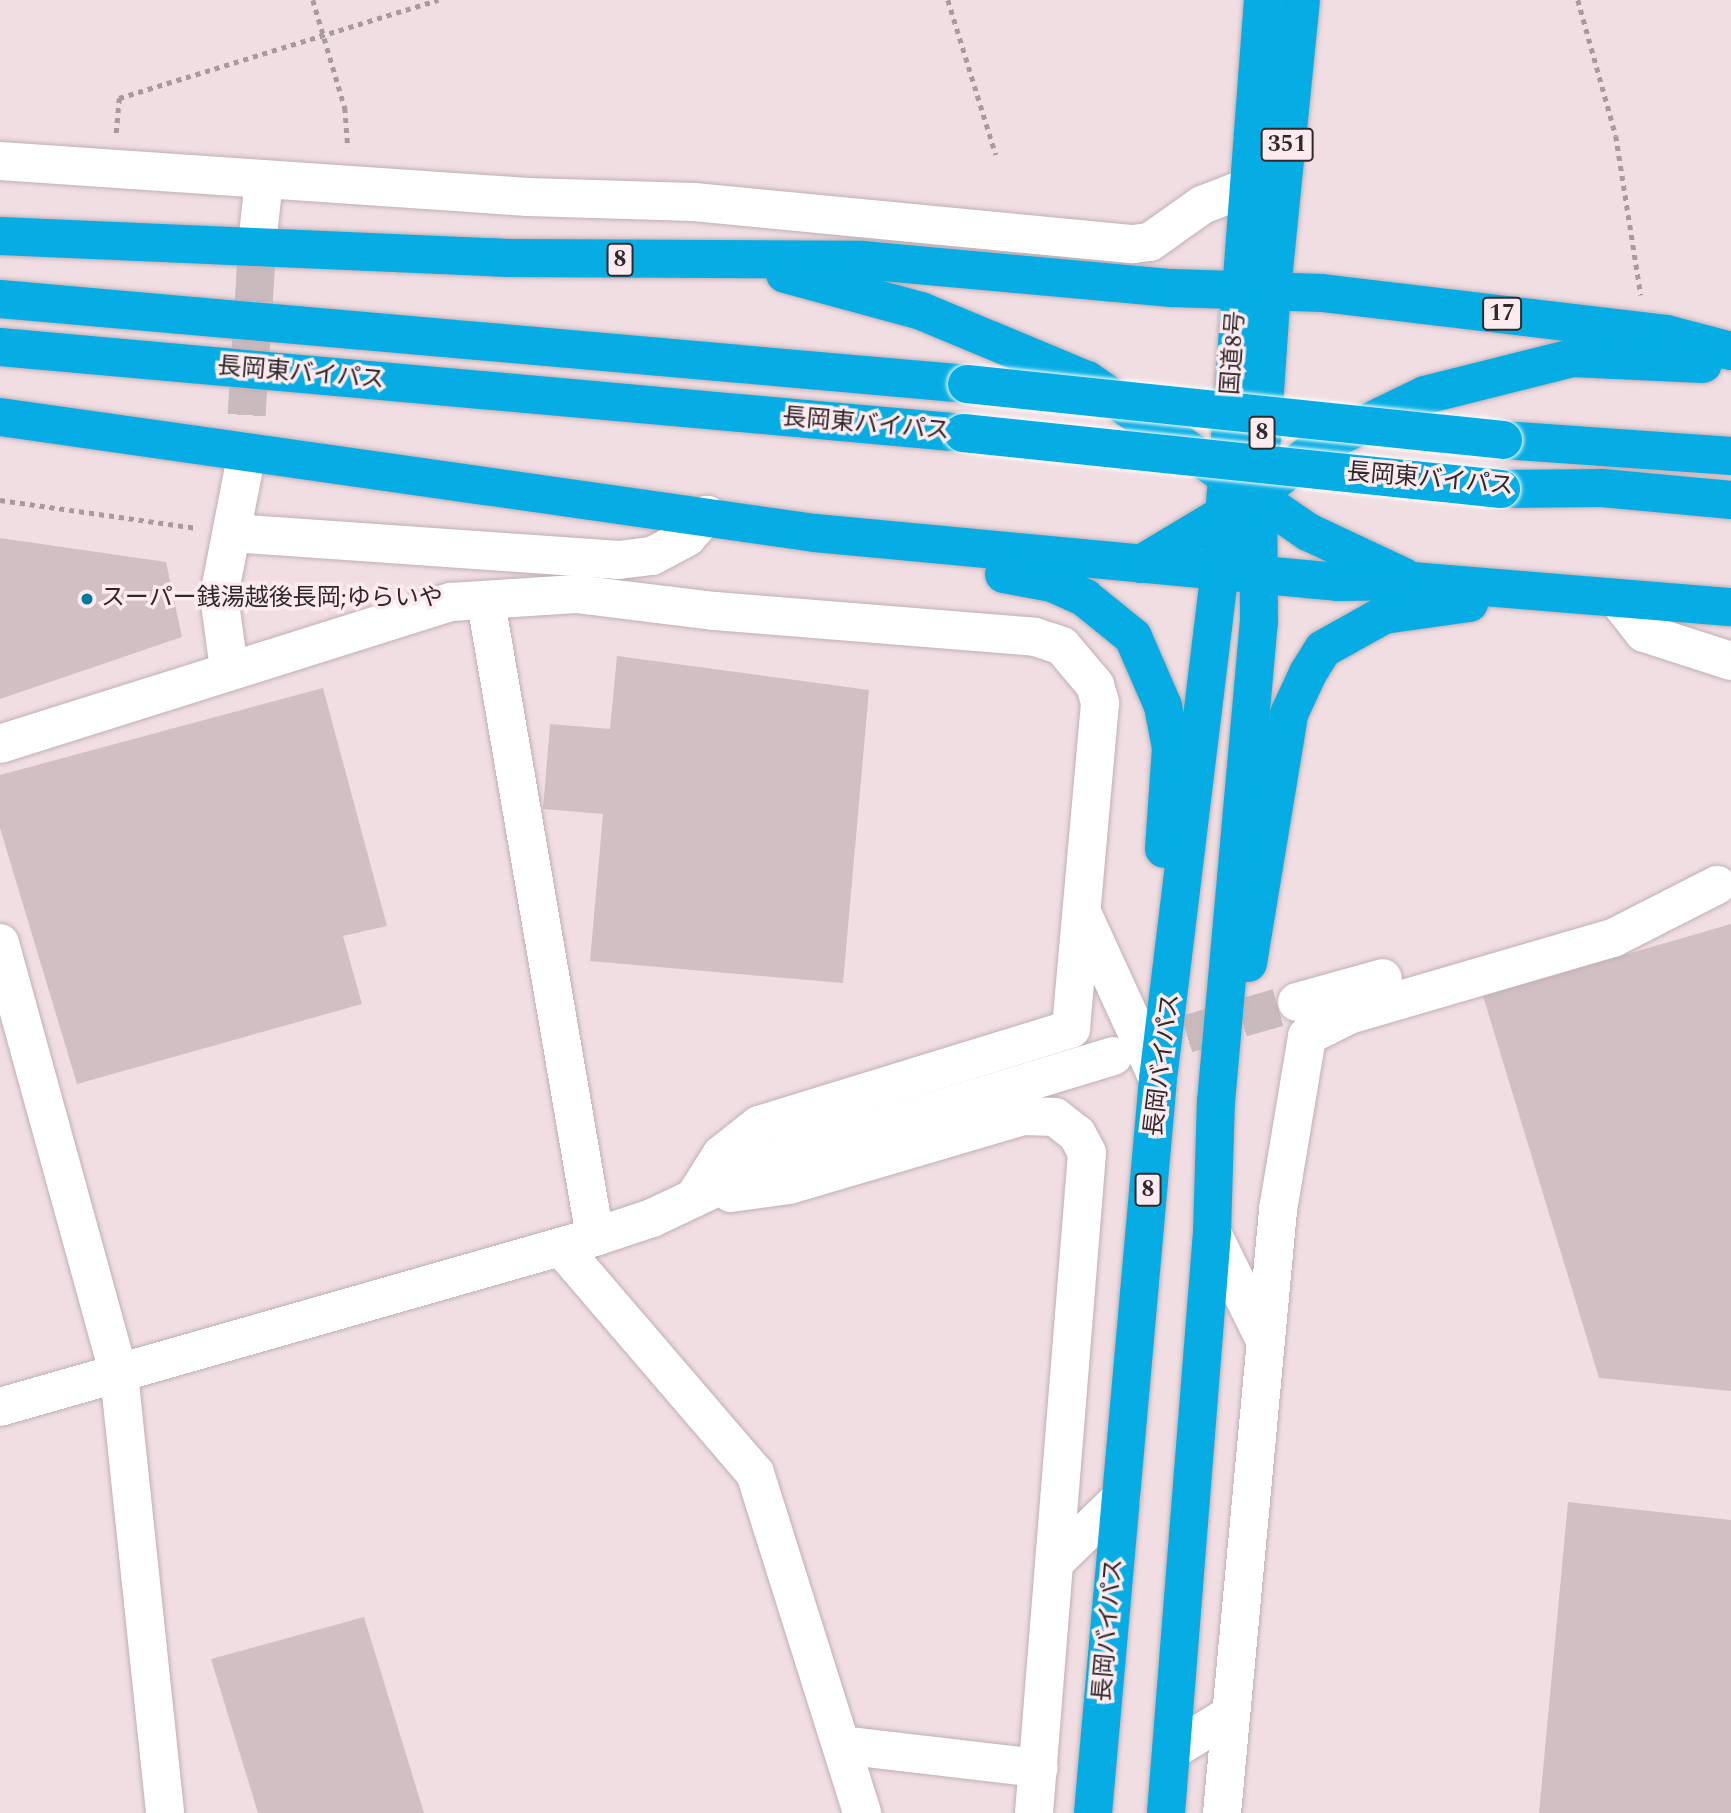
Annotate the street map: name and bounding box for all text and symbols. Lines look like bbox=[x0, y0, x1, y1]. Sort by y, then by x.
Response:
road number: 351 bbox=[1259, 126, 1315, 164]
road number: 8 bbox=[606, 241, 634, 280]
road number: 17 bbox=[1481, 294, 1523, 334]
street label: 国道8号 bbox=[1217, 310, 1251, 396]
street label: 長岡東バイパス bbox=[216, 352, 386, 396]
street label: 長岡東バイパス bbox=[781, 403, 951, 447]
road number: 8 bbox=[1248, 414, 1276, 452]
street label: 長岡東バイパス bbox=[1345, 458, 1515, 502]
place label: スーパー銭湯越後長岡;ゆらいや bbox=[101, 585, 443, 613]
marker: スーパー銭湯越後長岡;ゆらいや bbox=[79, 591, 95, 607]
street label: 長岡バイパス bbox=[1140, 992, 1186, 1138]
road number: 8 bbox=[1134, 1170, 1162, 1210]
street label: 長岡バイパス bbox=[1088, 1557, 1130, 1703]

